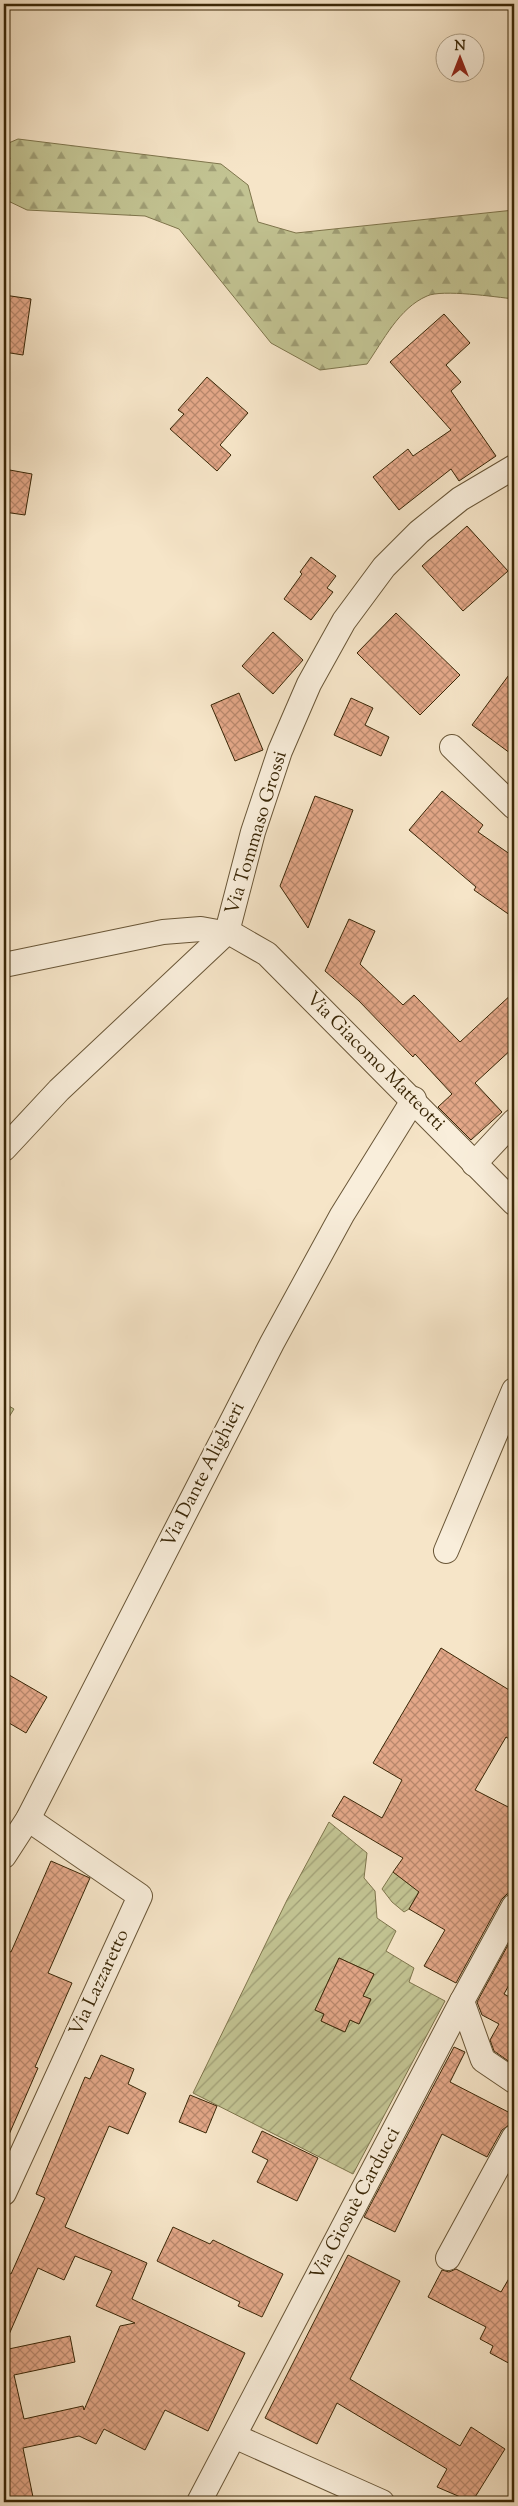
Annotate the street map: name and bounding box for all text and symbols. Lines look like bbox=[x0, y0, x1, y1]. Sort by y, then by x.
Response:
north arrow bbox=[436, 32, 486, 82]
text: N bbox=[454, 37, 466, 57]
street label: Via Tommaso Grossi bbox=[219, 748, 295, 918]
street label: Via Giacomo Matteotti bbox=[299, 986, 451, 1138]
street label: Via Dante Alighieri bbox=[156, 1398, 252, 1552]
street label: Via Lazzaretto bbox=[64, 1925, 136, 2041]
street label: Via Giosuè Carducci bbox=[304, 2123, 408, 2285]

